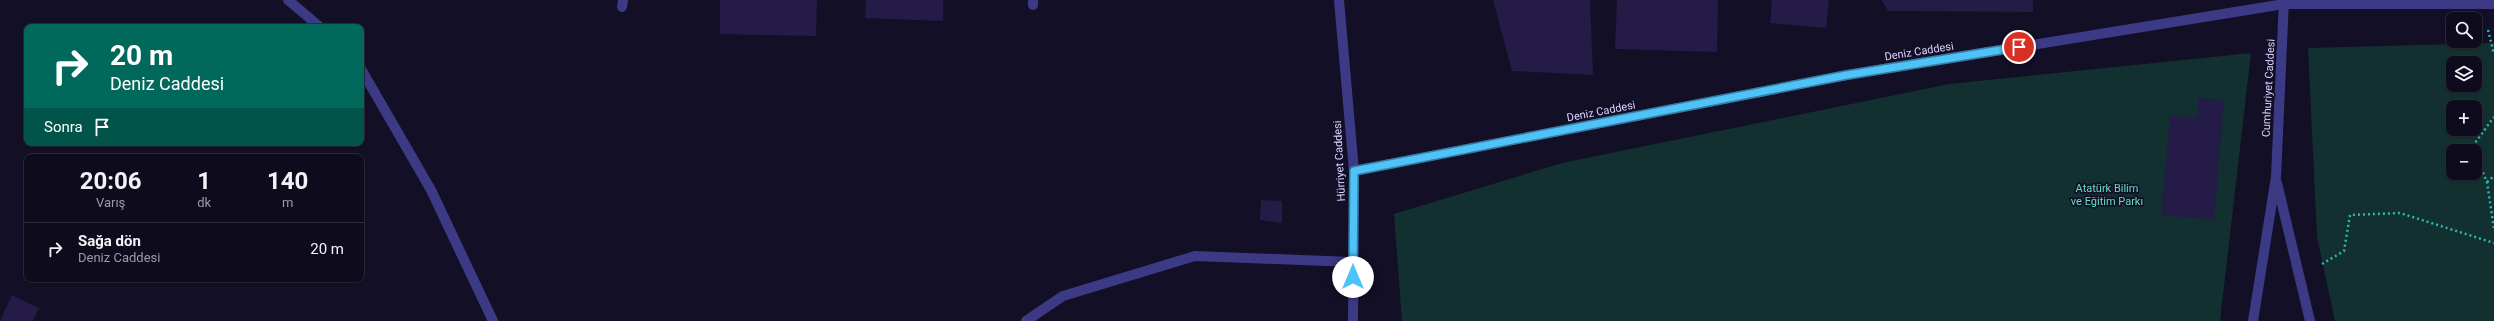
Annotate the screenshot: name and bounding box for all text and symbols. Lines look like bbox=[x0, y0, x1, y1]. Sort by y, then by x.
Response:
map controls bbox=[2446, 12, 2482, 180]
button: search bbox=[2446, 12, 2482, 48]
pin bbox=[2002, 30, 2036, 64]
icon: arrive bbox=[2008, 36, 2030, 58]
text: 20 m bbox=[110, 39, 173, 72]
street label: Cumhuriyet Caddesi bbox=[2259, 39, 2278, 138]
icon: right bbox=[44, 40, 96, 92]
street label: Deniz Caddesi bbox=[1884, 40, 1955, 63]
button: layers bbox=[2446, 56, 2482, 92]
text: Deniz Caddesi bbox=[110, 73, 224, 94]
street label: Deniz Caddesi bbox=[1566, 98, 1637, 125]
button: + bbox=[2446, 100, 2482, 136]
icon: arrive bbox=[91, 116, 113, 138]
text: Sonra bbox=[44, 118, 83, 136]
street label: Hürriyet Caddesi bbox=[1331, 120, 1348, 202]
button: − bbox=[2446, 144, 2482, 180]
text: 20:06 bbox=[80, 167, 142, 195]
text: 1 bbox=[197, 167, 211, 195]
text: 140 bbox=[267, 167, 308, 195]
park label: Atatürk Bilim ve Eğitim Parkı bbox=[2071, 182, 2143, 208]
text: Varış bbox=[96, 195, 125, 210]
text: dk bbox=[197, 195, 211, 210]
text: m bbox=[282, 195, 293, 210]
text: Sağa dön bbox=[78, 232, 141, 250]
icon: right bbox=[44, 238, 66, 260]
text: 20 m bbox=[310, 240, 344, 258]
text: Deniz Caddesi bbox=[78, 250, 160, 265]
position arrow bbox=[1332, 256, 1374, 298]

